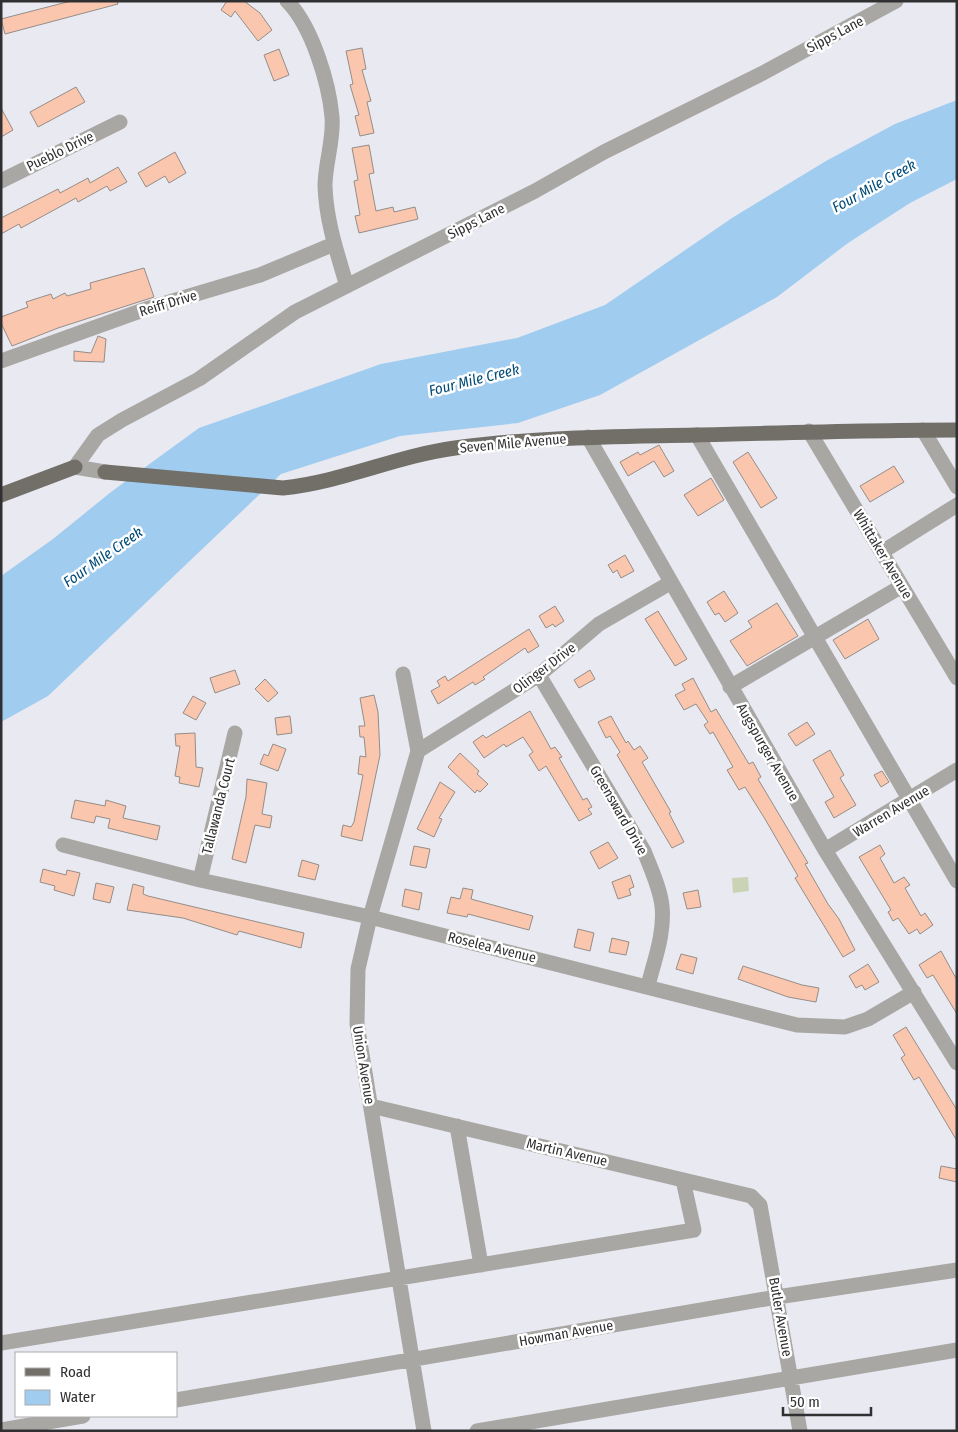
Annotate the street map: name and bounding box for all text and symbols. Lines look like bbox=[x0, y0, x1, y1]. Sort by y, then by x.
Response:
street label: Sipps Lane bbox=[804, 12, 867, 56]
street label: Pueblo Drive bbox=[24, 128, 97, 175]
water label: Four Mile Creek bbox=[829, 155, 919, 216]
street label: Sipps Lane bbox=[445, 200, 508, 243]
street label: Reiff Drive bbox=[137, 287, 199, 320]
water label: Four Mile Creek bbox=[427, 360, 522, 400]
street label: Seven Mile Avenue bbox=[459, 430, 567, 457]
street label: Whittaker Avenue bbox=[849, 507, 916, 602]
water label: Four Mile Creek bbox=[60, 523, 147, 591]
street label: Olinger Drive bbox=[509, 639, 579, 698]
street label: Augspurger Avenue bbox=[733, 700, 803, 804]
street label: Tallawanda Court bbox=[198, 756, 239, 856]
street label: Greensward Drive bbox=[586, 763, 651, 858]
street label: Warren Avenue bbox=[850, 782, 933, 841]
street label: Roselea Avenue bbox=[446, 928, 538, 967]
street label: Union Avenue bbox=[349, 1025, 378, 1106]
street label: Martin Avenue bbox=[525, 1135, 609, 1170]
street label: Butler Avenue bbox=[765, 1276, 796, 1358]
street label: Howman Avenue bbox=[518, 1317, 615, 1350]
legend bbox=[15, 1352, 178, 1417]
text: Road bbox=[60, 1363, 91, 1381]
scale bar bbox=[783, 1384, 870, 1416]
text: Water bbox=[60, 1388, 96, 1406]
text: 50 m bbox=[790, 1393, 820, 1411]

